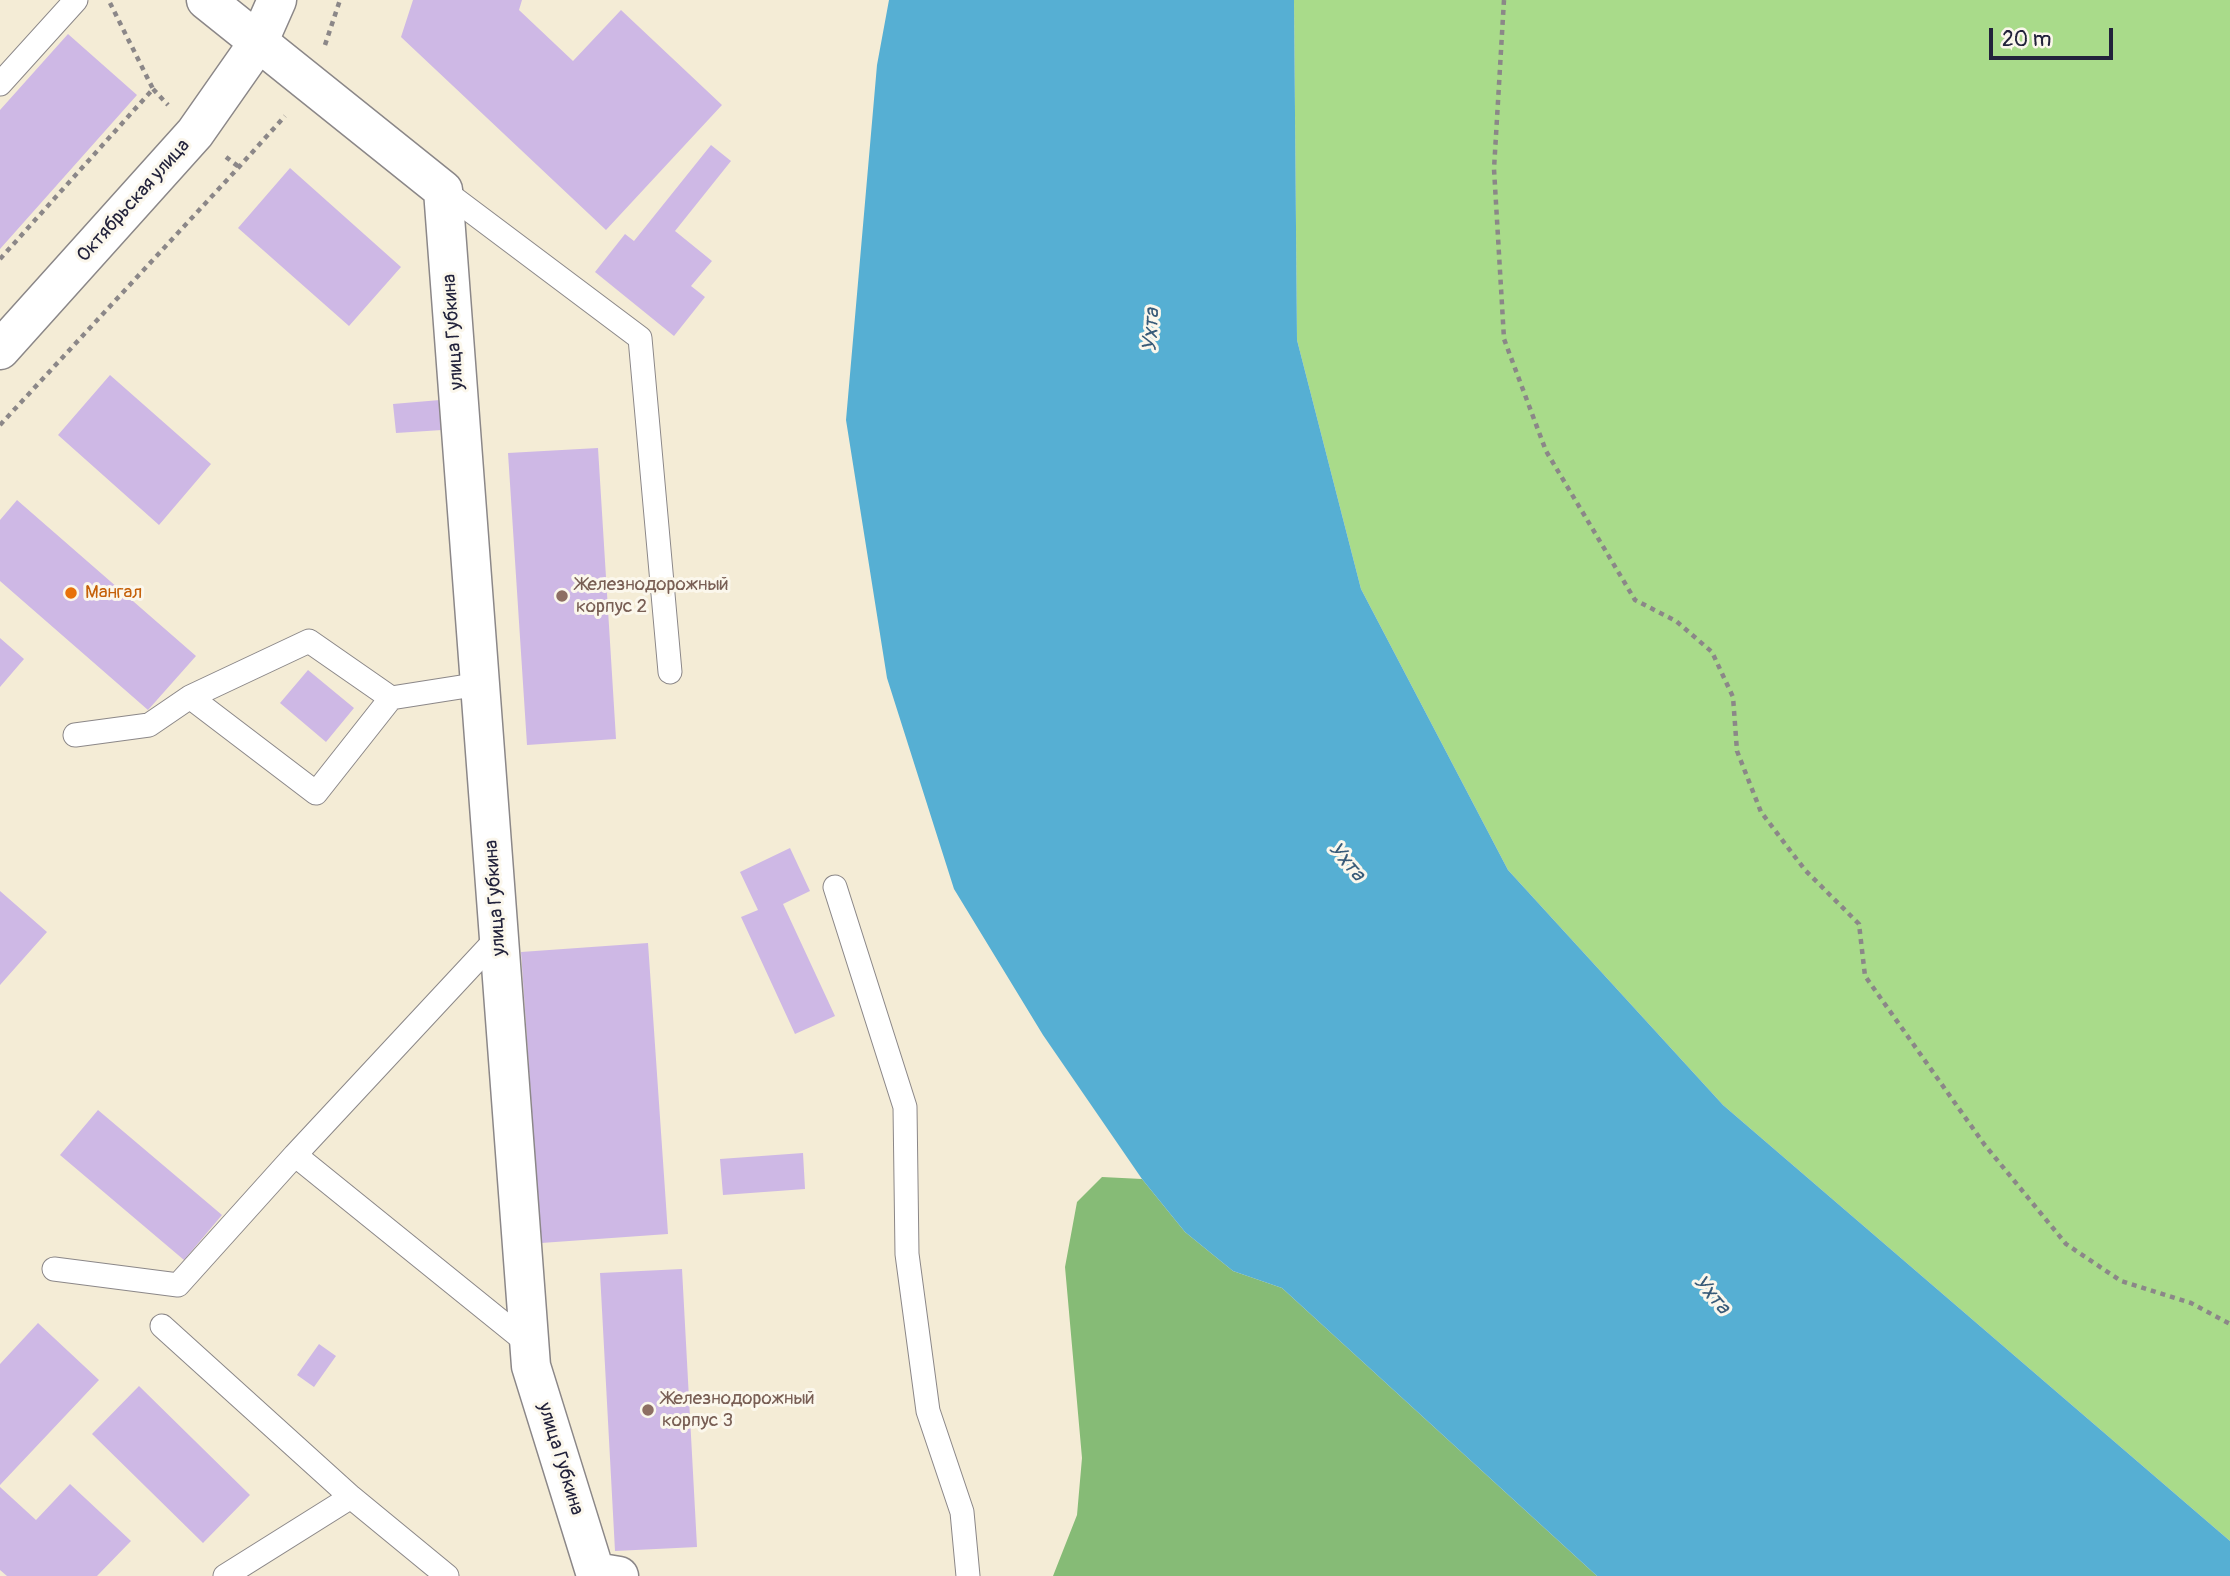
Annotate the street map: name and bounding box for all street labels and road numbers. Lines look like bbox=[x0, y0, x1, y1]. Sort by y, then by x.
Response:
street label: Октябрьская улица bbox=[73, 135, 195, 267]
street label: улица Губкина bbox=[439, 273, 469, 391]
street label: улица Губкина bbox=[481, 839, 511, 957]
street label: улица Губкина bbox=[532, 1400, 588, 1518]

